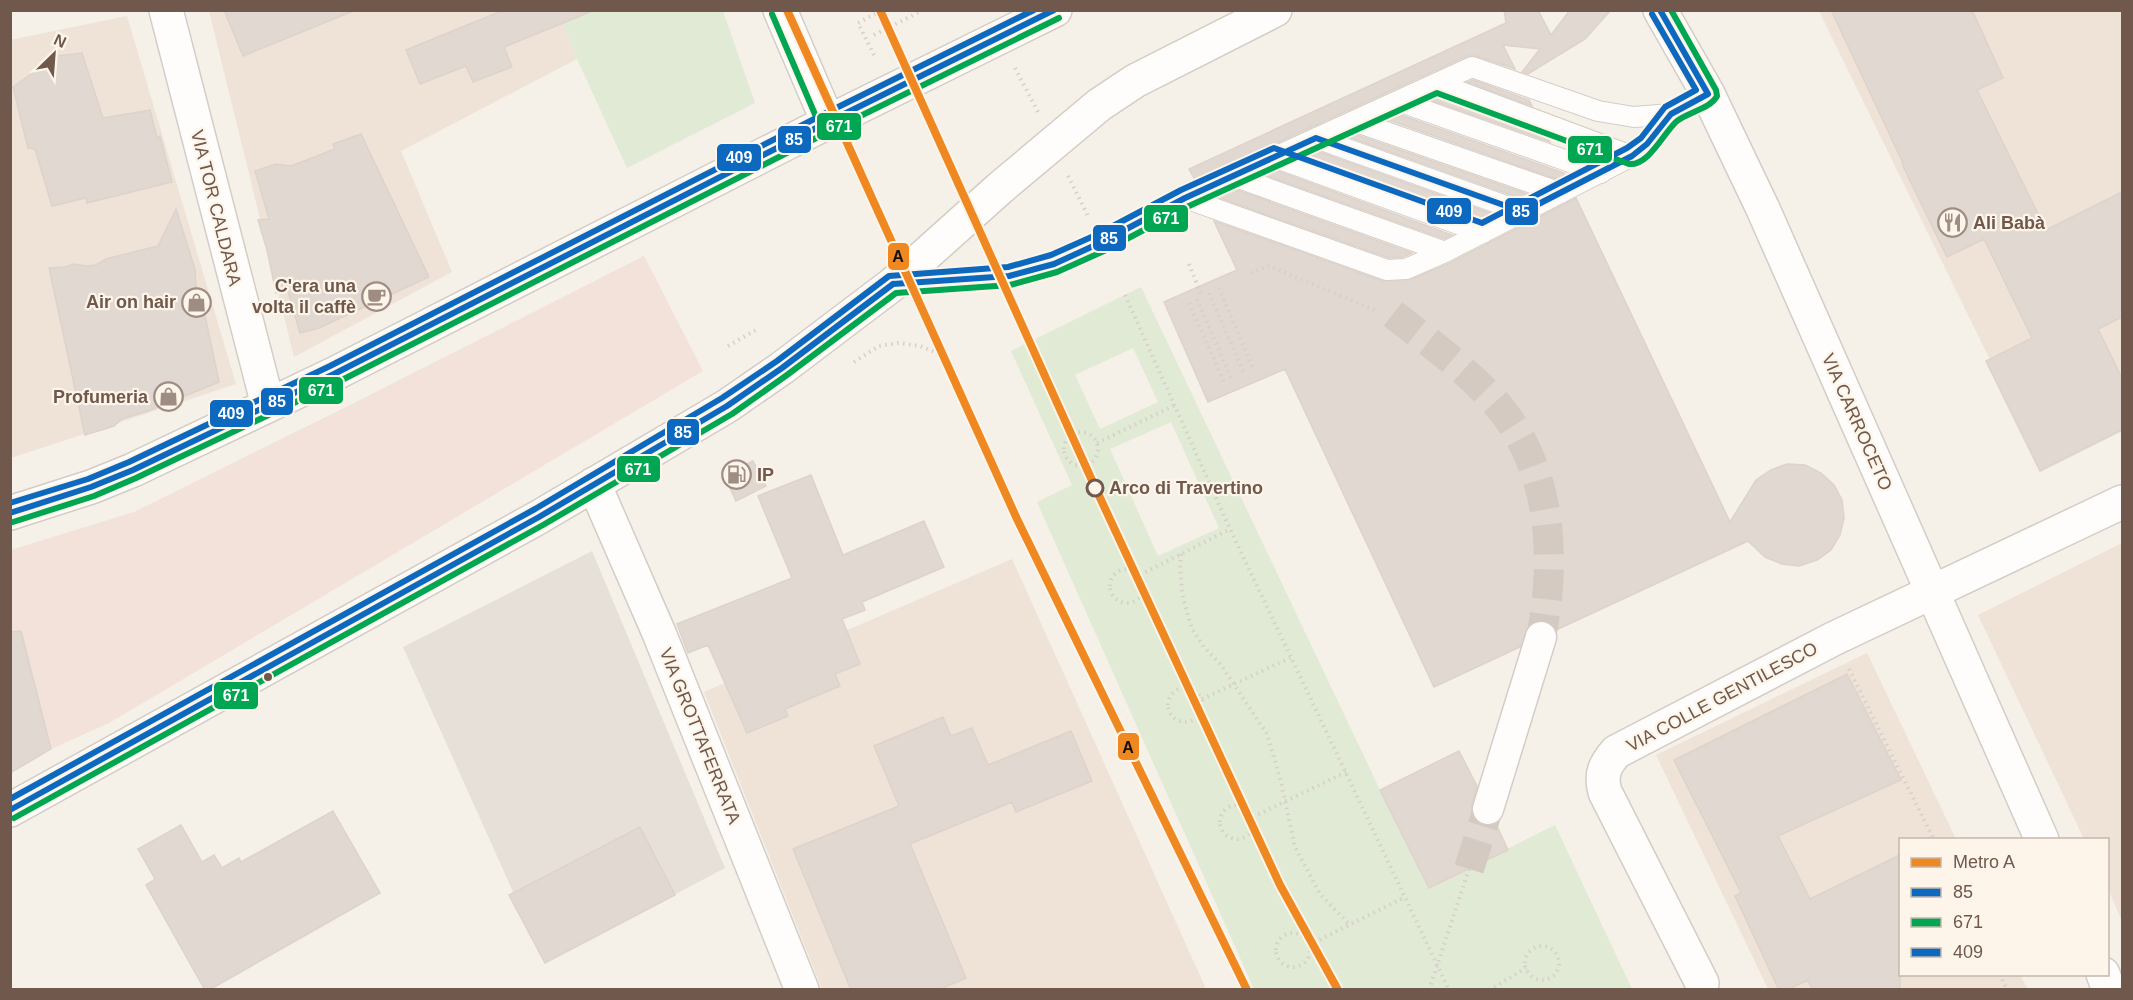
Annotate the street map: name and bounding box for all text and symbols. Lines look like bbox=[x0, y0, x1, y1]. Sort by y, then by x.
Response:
north arrow bbox=[24, 24, 84, 84]
text: N bbox=[51, 31, 69, 51]
line badge: 671 bbox=[816, 112, 862, 141]
text: 671 bbox=[826, 118, 852, 135]
line badge: 85 bbox=[777, 125, 812, 154]
street label: VIA TOR CALDARA bbox=[187, 128, 245, 288]
text: 85 bbox=[785, 131, 803, 148]
line badge: 671 bbox=[1567, 135, 1613, 164]
text: 671 bbox=[1577, 141, 1603, 158]
line badge: 409 bbox=[716, 143, 762, 172]
text: 409 bbox=[726, 149, 752, 166]
line badge: 409 bbox=[1426, 197, 1472, 225]
line badge: 85 bbox=[1504, 197, 1539, 226]
text: 409 bbox=[1436, 203, 1462, 220]
text: 85 bbox=[1512, 203, 1530, 220]
line badge: 671 bbox=[1143, 204, 1189, 233]
restaurant icon: Ali Babà bbox=[1936, 207, 1968, 239]
text: 671 bbox=[1153, 210, 1179, 227]
place label: Ali Babà bbox=[1973, 213, 2046, 233]
line badge: 85 bbox=[1092, 224, 1127, 252]
text: 85 bbox=[1100, 230, 1118, 247]
line badge: A bbox=[887, 242, 910, 271]
text: A bbox=[892, 248, 904, 265]
place label: C'era una volta il caffè bbox=[252, 276, 357, 317]
cafe icon: C'era una volta il caffè bbox=[361, 280, 393, 312]
shop icon: Air on hair bbox=[181, 286, 213, 318]
place label: Air on hair bbox=[86, 292, 176, 312]
street label: VIA CARROCETO bbox=[1818, 350, 1896, 494]
line badge: 671 bbox=[298, 376, 344, 405]
shop icon: Profumeria bbox=[153, 381, 185, 413]
text: 671 bbox=[308, 382, 334, 399]
place label: Profumeria bbox=[53, 387, 149, 407]
line badge: 85 bbox=[260, 387, 294, 416]
text: 85 bbox=[268, 393, 286, 410]
line badge: 409 bbox=[209, 399, 254, 428]
text: 409 bbox=[218, 405, 244, 422]
line badge: 85 bbox=[666, 418, 700, 446]
text: 85 bbox=[674, 424, 692, 441]
line badge: 671 bbox=[616, 455, 661, 483]
fuel station icon: IP bbox=[720, 459, 752, 491]
text: 671 bbox=[625, 461, 651, 478]
place label: IP bbox=[757, 465, 774, 485]
place label: Arco di Travertino bbox=[1109, 478, 1263, 498]
marker: Arco di Travertino bbox=[1086, 479, 1104, 497]
street label: VIA COLLE GENTILESCO bbox=[1623, 638, 1821, 756]
street label: VIA GROTTAFERRATA bbox=[656, 645, 744, 827]
unlabelled marker bbox=[262, 671, 274, 683]
line badge: 671 bbox=[213, 681, 259, 710]
text: 671 bbox=[223, 687, 249, 704]
line badge: A bbox=[1117, 732, 1140, 761]
text: A bbox=[1122, 739, 1134, 756]
legend bbox=[1899, 838, 2109, 976]
text: Metro A bbox=[1953, 852, 2015, 872]
text: 85 bbox=[1953, 882, 1973, 902]
text: 671 bbox=[1953, 912, 1983, 932]
text: 409 bbox=[1953, 942, 1983, 962]

